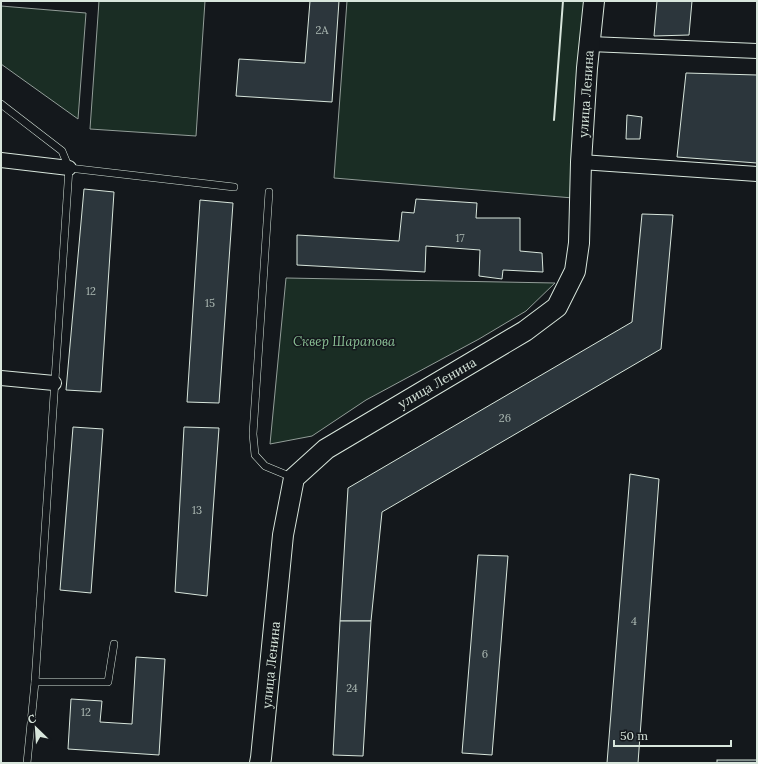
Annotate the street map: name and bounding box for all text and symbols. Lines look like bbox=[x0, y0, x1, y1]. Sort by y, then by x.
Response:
house number: 2А bbox=[316, 23, 330, 37]
street label: улица Ленина bbox=[574, 49, 598, 138]
house number: 17 bbox=[455, 231, 465, 245]
house number: 12 bbox=[86, 284, 96, 298]
house number: 15 bbox=[205, 296, 215, 310]
park label: Сквер Шарапова bbox=[293, 333, 396, 350]
street label: улица Ленина bbox=[395, 354, 479, 412]
house number: 26 bbox=[499, 411, 511, 425]
house number: 13 bbox=[192, 503, 202, 517]
house number: 4 bbox=[631, 614, 637, 628]
street label: улица Ленина bbox=[258, 620, 284, 709]
house number: 6 bbox=[482, 647, 488, 661]
house number: 24 bbox=[346, 681, 358, 695]
house number: 12 bbox=[81, 705, 91, 719]
north arrow bbox=[16, 708, 56, 748]
text: С bbox=[25, 711, 39, 727]
scale bar bbox=[614, 722, 731, 748]
text: 50 m bbox=[620, 728, 648, 743]

